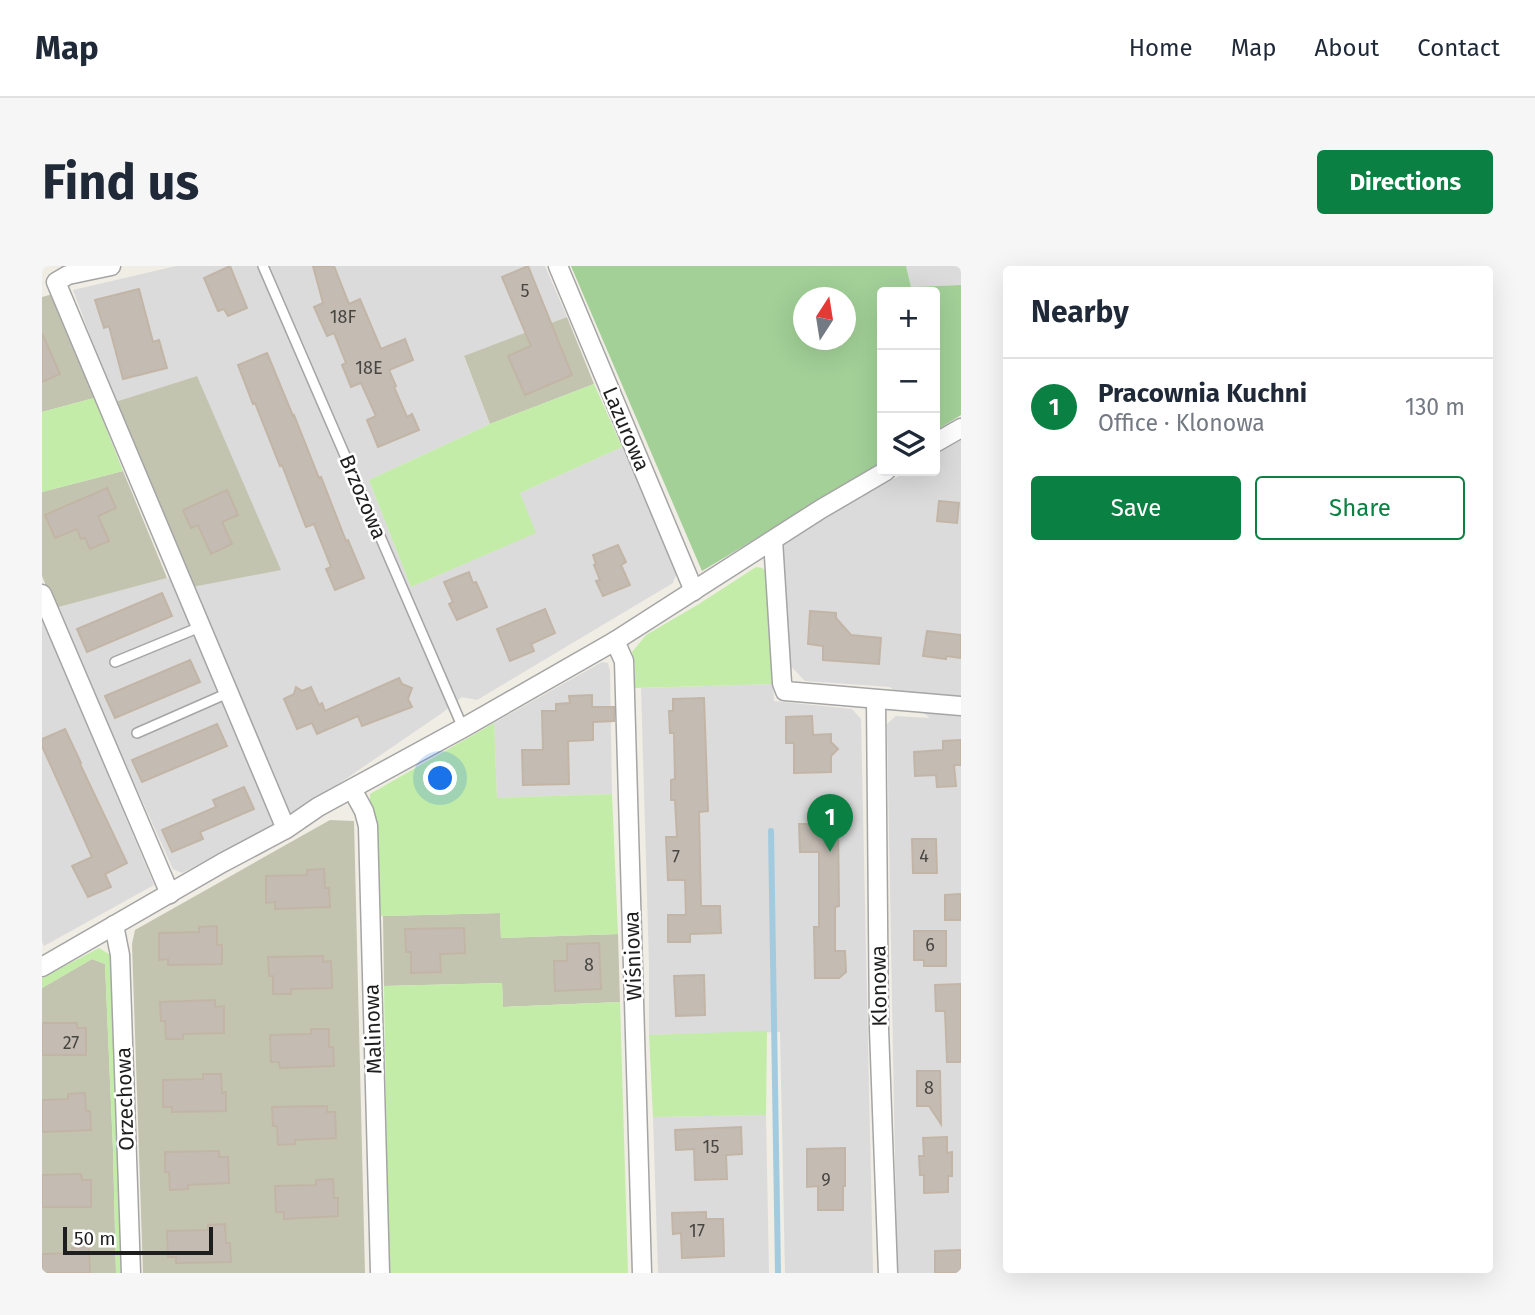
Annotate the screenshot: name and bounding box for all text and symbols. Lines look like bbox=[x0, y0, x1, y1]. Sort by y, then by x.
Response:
text: Map bbox=[35, 28, 99, 68]
text: Home bbox=[1129, 34, 1193, 62]
text: Map bbox=[1231, 34, 1277, 62]
text: About bbox=[1315, 34, 1379, 62]
text: Contact bbox=[1417, 34, 1500, 62]
button: Directions bbox=[1317, 150, 1493, 214]
text: Find us bbox=[42, 153, 199, 212]
house number: 5 bbox=[520, 280, 530, 302]
north arrow bbox=[793, 287, 856, 350]
map controls bbox=[877, 287, 940, 476]
button: + bbox=[877, 287, 940, 350]
text: Nearby bbox=[1031, 294, 1129, 330]
house number: 18F bbox=[330, 306, 356, 328]
button: − bbox=[877, 350, 940, 413]
house number: 18E bbox=[355, 357, 383, 379]
text: Pracownia Kuchni bbox=[1098, 378, 1307, 409]
street label: Lazurowa bbox=[597, 383, 655, 475]
text: 1 bbox=[1049, 393, 1059, 421]
text: 130 m bbox=[1405, 393, 1465, 421]
text: Office · Klonowa bbox=[1098, 409, 1265, 437]
button: layers bbox=[877, 413, 940, 476]
street label: Brzozowa bbox=[334, 451, 392, 543]
button: Save bbox=[1031, 476, 1241, 540]
button: Share bbox=[1255, 476, 1465, 540]
your location bbox=[423, 761, 457, 795]
pin: 1 bbox=[807, 794, 853, 852]
house number: 4 bbox=[919, 845, 929, 867]
house number: 7 bbox=[672, 846, 680, 868]
street label: Wiśniowa bbox=[618, 911, 648, 1001]
house number: 6 bbox=[925, 934, 935, 956]
street label: Klonowa bbox=[865, 945, 893, 1027]
house number: 8 bbox=[584, 954, 594, 976]
street label: Malinowa bbox=[358, 983, 388, 1075]
house number: 27 bbox=[63, 1032, 79, 1054]
street label: Orzechowa bbox=[110, 1047, 140, 1151]
house number: 8 bbox=[924, 1077, 934, 1099]
house number: 15 bbox=[703, 1136, 719, 1158]
house number: 9 bbox=[821, 1169, 831, 1191]
house number: 17 bbox=[689, 1220, 705, 1242]
scale bar bbox=[63, 1224, 214, 1256]
text: 50 m bbox=[74, 1227, 115, 1250]

